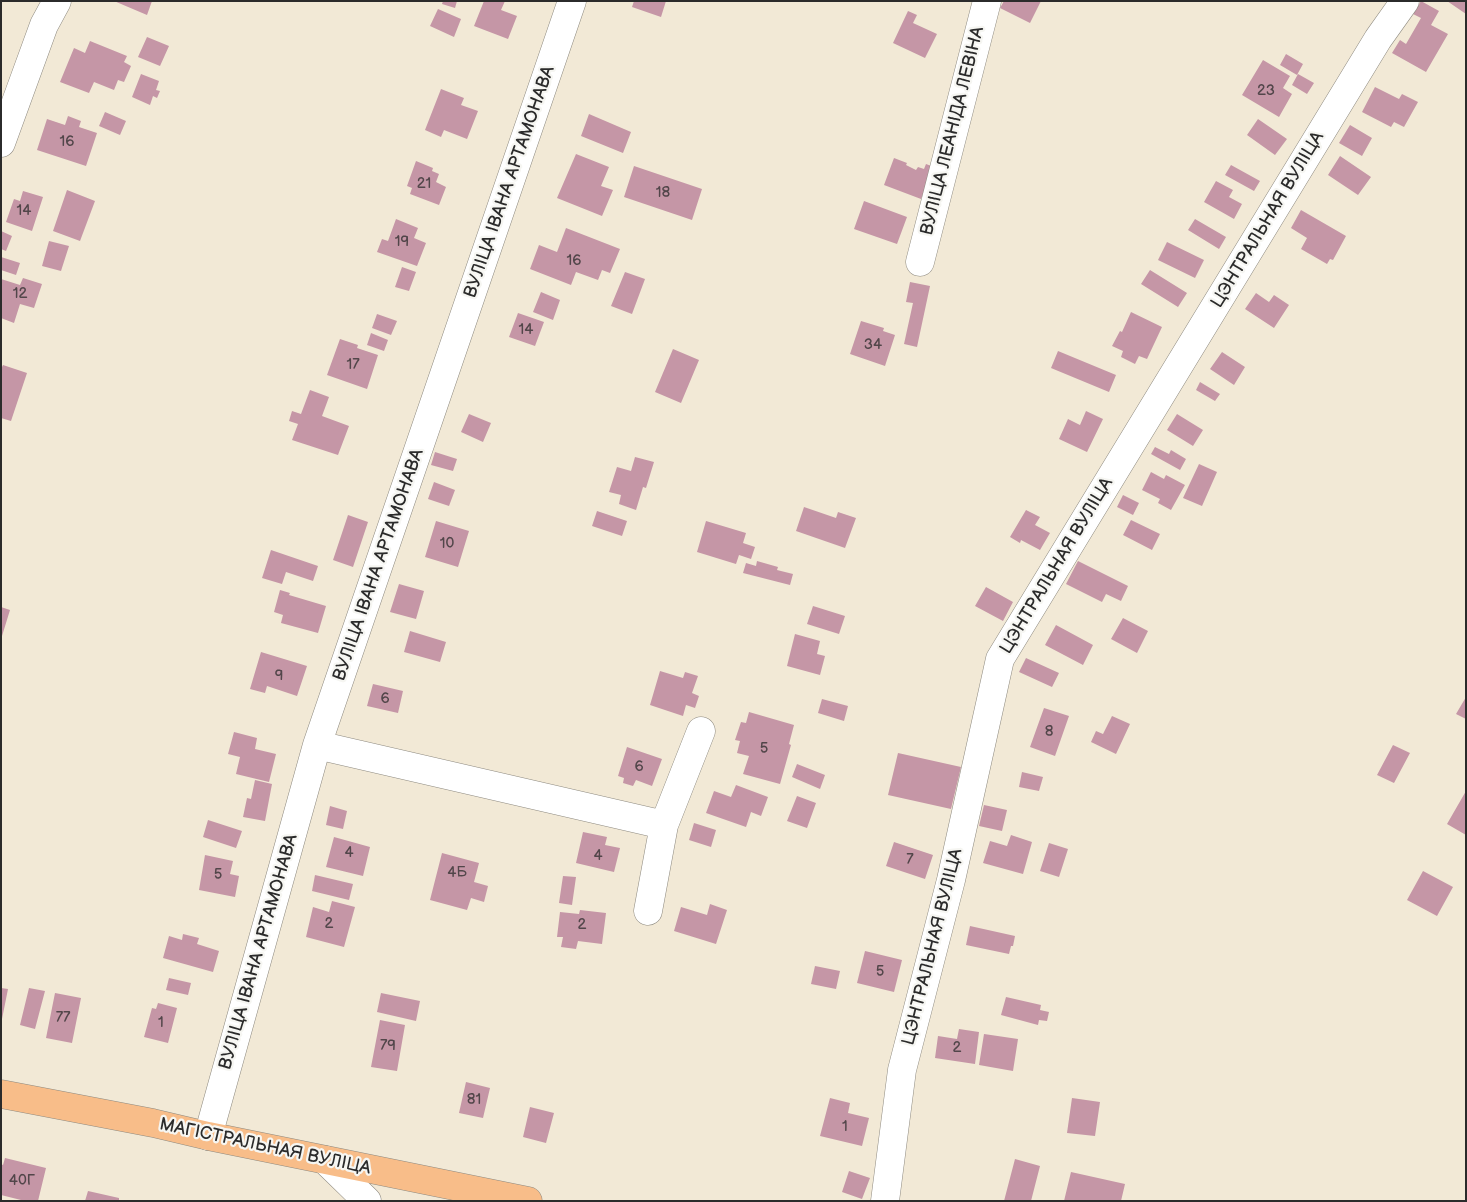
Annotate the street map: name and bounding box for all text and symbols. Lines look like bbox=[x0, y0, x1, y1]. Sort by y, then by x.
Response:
street label: ВУЛІЦА ЛЕАНІДА ЛЕВІНА bbox=[917, 24, 989, 238]
street label: ВУЛІЦА ІВАНА АРТАМОНАВА bbox=[460, 63, 560, 301]
house number: 23 bbox=[1257, 82, 1275, 100]
street label: ЦЭНТРАЛЬНАЯ ВУЛІЦА bbox=[1207, 128, 1329, 312]
house number: 16 bbox=[60, 133, 74, 151]
house number: 21 bbox=[417, 175, 431, 193]
house number: 18 bbox=[656, 184, 670, 202]
house number: 14 bbox=[17, 202, 31, 220]
house number: 19 bbox=[395, 233, 409, 251]
house number: 16 bbox=[567, 252, 581, 270]
house number: 12 bbox=[13, 285, 27, 303]
house number: 14 bbox=[519, 321, 533, 339]
house number: 34 bbox=[864, 336, 882, 354]
house number: 17 bbox=[346, 356, 360, 374]
street label: ВУЛІЦА ІВАНА АРТАМОНАВА bbox=[329, 446, 429, 684]
street label: ЦЭНТРАЛЬНАЯ ВУЛІЦА bbox=[996, 474, 1118, 658]
house number: 10 bbox=[440, 535, 454, 553]
house number: 9 bbox=[275, 667, 283, 685]
house number: 6 bbox=[380, 690, 390, 708]
house number: 8 bbox=[1045, 723, 1053, 741]
house number: 5 bbox=[760, 740, 768, 758]
house number: 6 bbox=[634, 758, 644, 776]
street label: ВУЛІЦА ІВАНА АРТАМОНАВА bbox=[215, 832, 303, 1072]
house number: 4 bbox=[344, 844, 354, 862]
house number: 4 bbox=[593, 847, 603, 865]
street label: ЦЭНТРАЛЬНАЯ ВУЛІЦА bbox=[898, 847, 968, 1047]
house number: 7 bbox=[906, 851, 914, 869]
house number: 4Б bbox=[447, 864, 467, 882]
house number: 5 bbox=[214, 866, 222, 884]
house number: 2 bbox=[325, 915, 333, 933]
house number: 2 bbox=[578, 916, 586, 934]
house number: 5 bbox=[876, 963, 884, 981]
house number: 77 bbox=[56, 1009, 70, 1027]
house number: 1 bbox=[158, 1014, 164, 1032]
house number: 79 bbox=[380, 1037, 396, 1055]
house number: 2 bbox=[953, 1039, 961, 1057]
house number: 81 bbox=[467, 1091, 481, 1109]
street label: МАГІСТРАЛЬНАЯ ВУЛІЦА bbox=[157, 1114, 373, 1180]
house number: 1 bbox=[842, 1118, 848, 1136]
house number: 40Г bbox=[9, 1172, 35, 1190]

